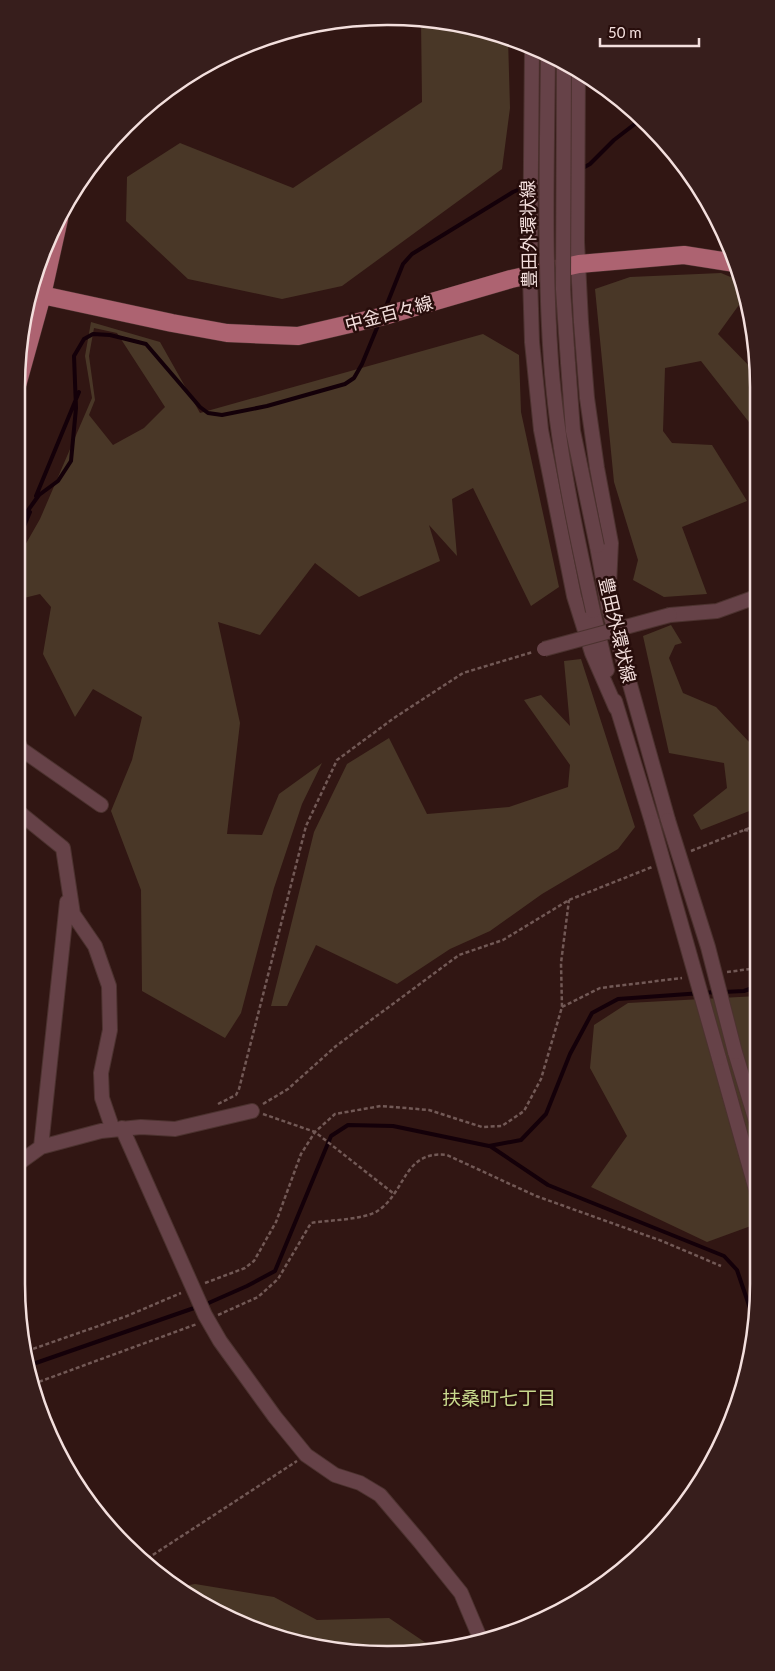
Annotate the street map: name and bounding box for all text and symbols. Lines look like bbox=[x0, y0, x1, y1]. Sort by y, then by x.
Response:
scale bar bbox=[600, 15, 699, 47]
text: 50 m bbox=[608, 23, 642, 41]
street label: 豊田外環状線 bbox=[516, 180, 540, 288]
street label: 中金百々線 bbox=[342, 291, 435, 335]
street label: 豊田外環状線 bbox=[595, 575, 641, 685]
district label: 扶桑町七丁目 bbox=[442, 1386, 556, 1409]

